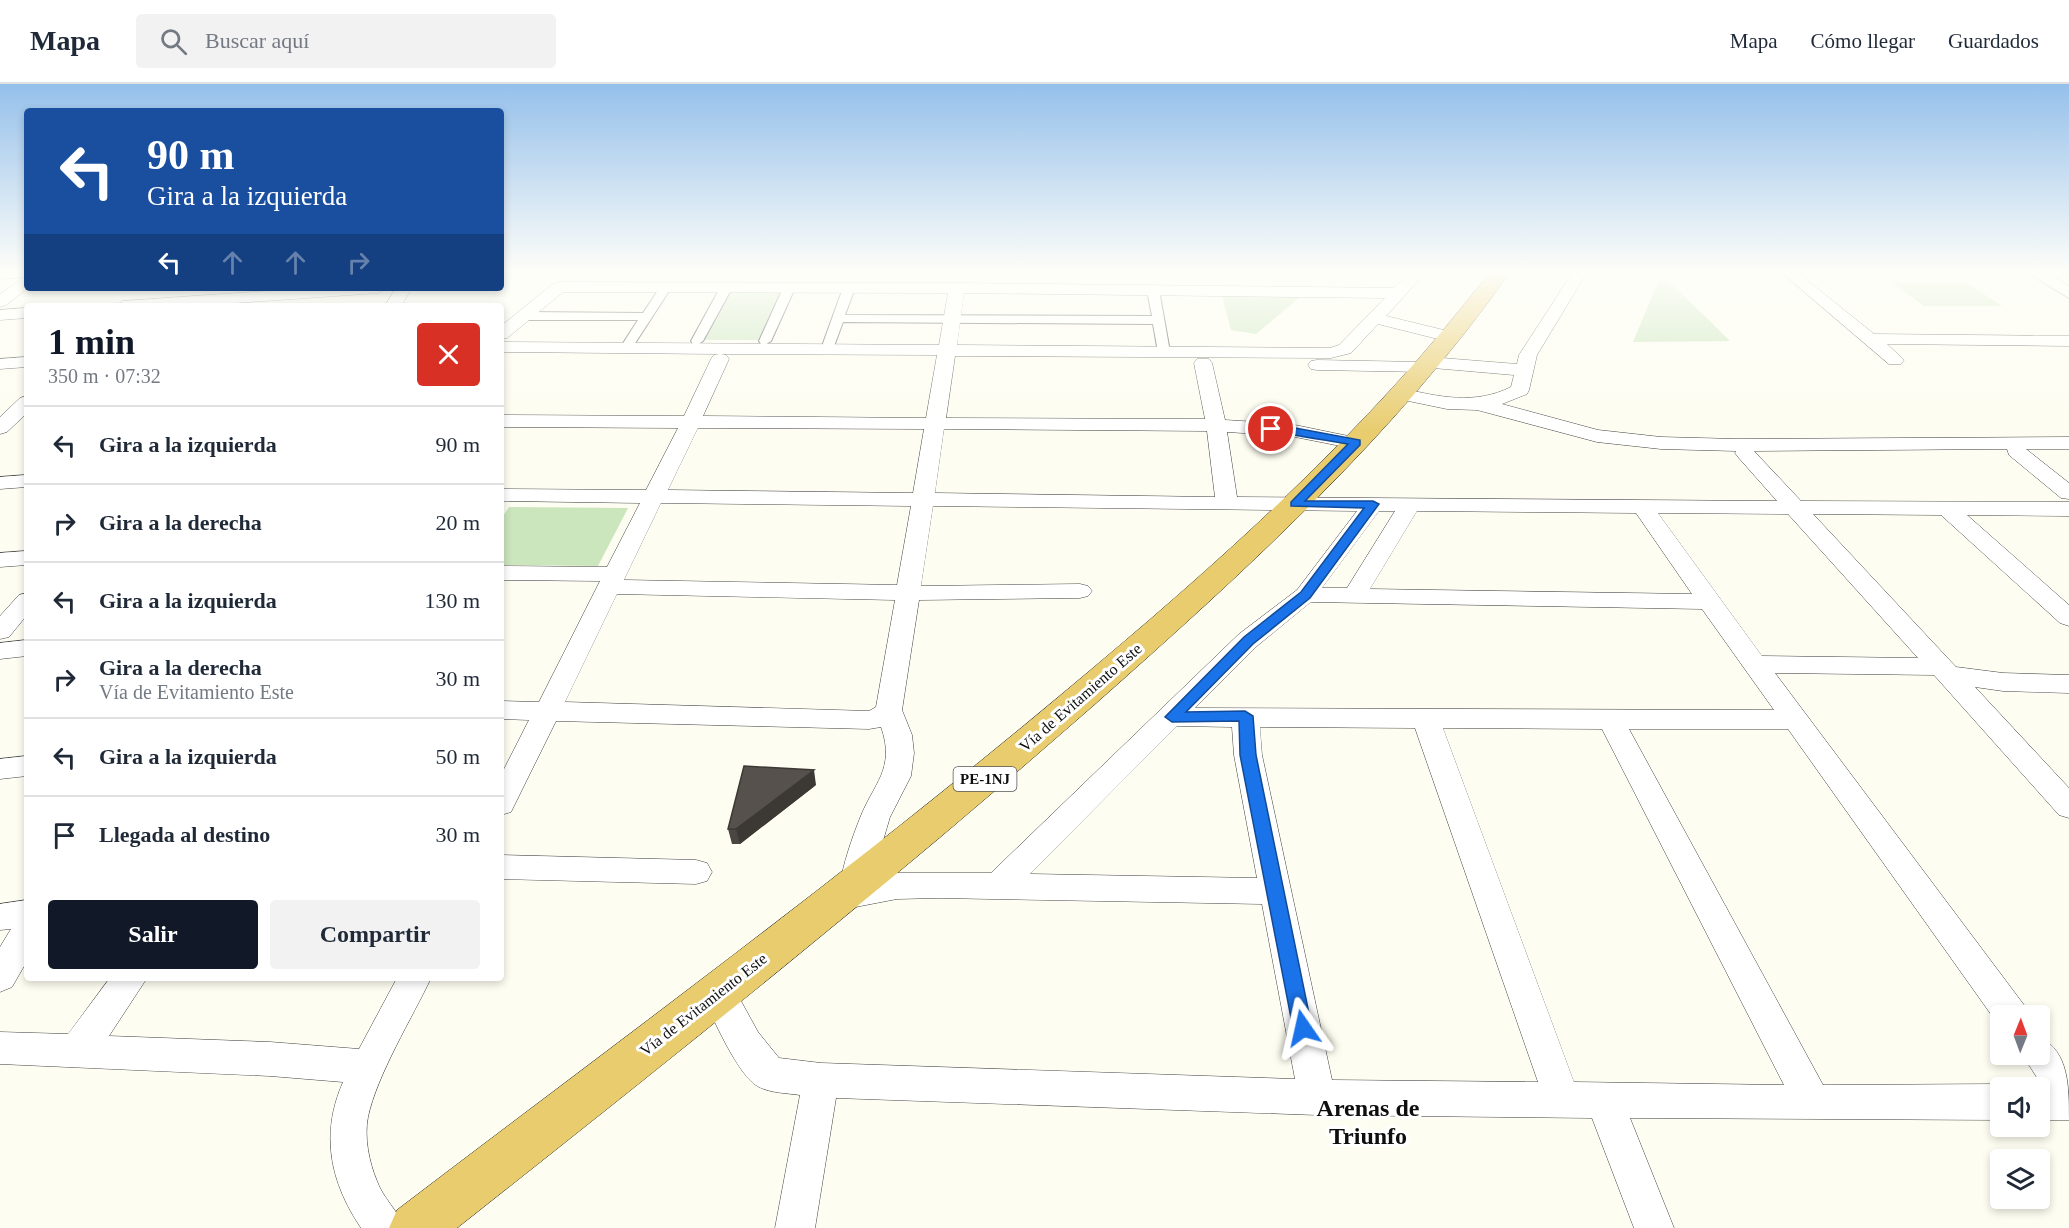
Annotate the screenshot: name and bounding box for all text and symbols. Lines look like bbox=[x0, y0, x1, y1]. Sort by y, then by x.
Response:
search box bbox=[136, 14, 556, 68]
text: Mapa bbox=[30, 25, 100, 56]
icon: search bbox=[157, 25, 190, 58]
text: Buscar aquí bbox=[205, 28, 309, 53]
text: Mapa bbox=[1730, 29, 1778, 53]
text: Cómo llegar bbox=[1811, 29, 1915, 53]
text: Guardados bbox=[1948, 29, 2039, 53]
icon: left bbox=[48, 132, 126, 210]
text: 90 m bbox=[147, 132, 235, 178]
text: Gira a la izquierda bbox=[147, 181, 347, 211]
icon: left bbox=[153, 246, 186, 279]
icon: ahead bbox=[216, 246, 249, 279]
icon: ahead bbox=[279, 246, 312, 279]
icon: right bbox=[342, 246, 375, 279]
text: 1 min bbox=[48, 322, 135, 362]
button: close bbox=[417, 323, 480, 386]
text: 350 m · 07:32 bbox=[48, 365, 161, 387]
pin bbox=[1245, 403, 1296, 454]
icon: arrive bbox=[1254, 412, 1287, 445]
icon: left bbox=[48, 429, 81, 462]
text: Gira a la izquierda bbox=[99, 432, 277, 457]
text: 90 m bbox=[435, 432, 480, 457]
icon: right bbox=[48, 507, 81, 540]
text: Gira a la derecha bbox=[99, 510, 262, 535]
text: 20 m bbox=[435, 510, 480, 535]
icon: left bbox=[48, 585, 81, 618]
text: Gira a la izquierda bbox=[99, 588, 277, 613]
text: 130 m bbox=[424, 588, 480, 613]
street label: Vía de Evitamiento Este bbox=[1016, 640, 1145, 755]
text: Gira a la derecha bbox=[99, 655, 262, 680]
icon: right bbox=[48, 663, 81, 696]
text: 30 m bbox=[435, 666, 480, 691]
text: Vía de Evitamiento Este bbox=[99, 681, 294, 703]
icon: left bbox=[48, 741, 81, 774]
text: Gira a la izquierda bbox=[99, 744, 277, 769]
text: 50 m bbox=[435, 744, 480, 769]
road number: PE-1NJ bbox=[954, 767, 1016, 791]
icon: arrive bbox=[48, 819, 81, 852]
text: Llegada al destino bbox=[99, 822, 270, 847]
text: 30 m bbox=[435, 822, 480, 847]
button: Salir bbox=[48, 900, 258, 969]
button: Compartir bbox=[270, 900, 480, 969]
street label: Vía de Evitamiento Este bbox=[637, 950, 770, 1059]
position arrow bbox=[1271, 996, 1335, 1060]
north arrow bbox=[1990, 1005, 2050, 1065]
map controls bbox=[1990, 1005, 2050, 1209]
button: sound bbox=[1990, 1077, 2050, 1137]
district label: Arenas de Triunfo bbox=[1317, 1095, 1420, 1149]
button: layers bbox=[1990, 1149, 2050, 1209]

